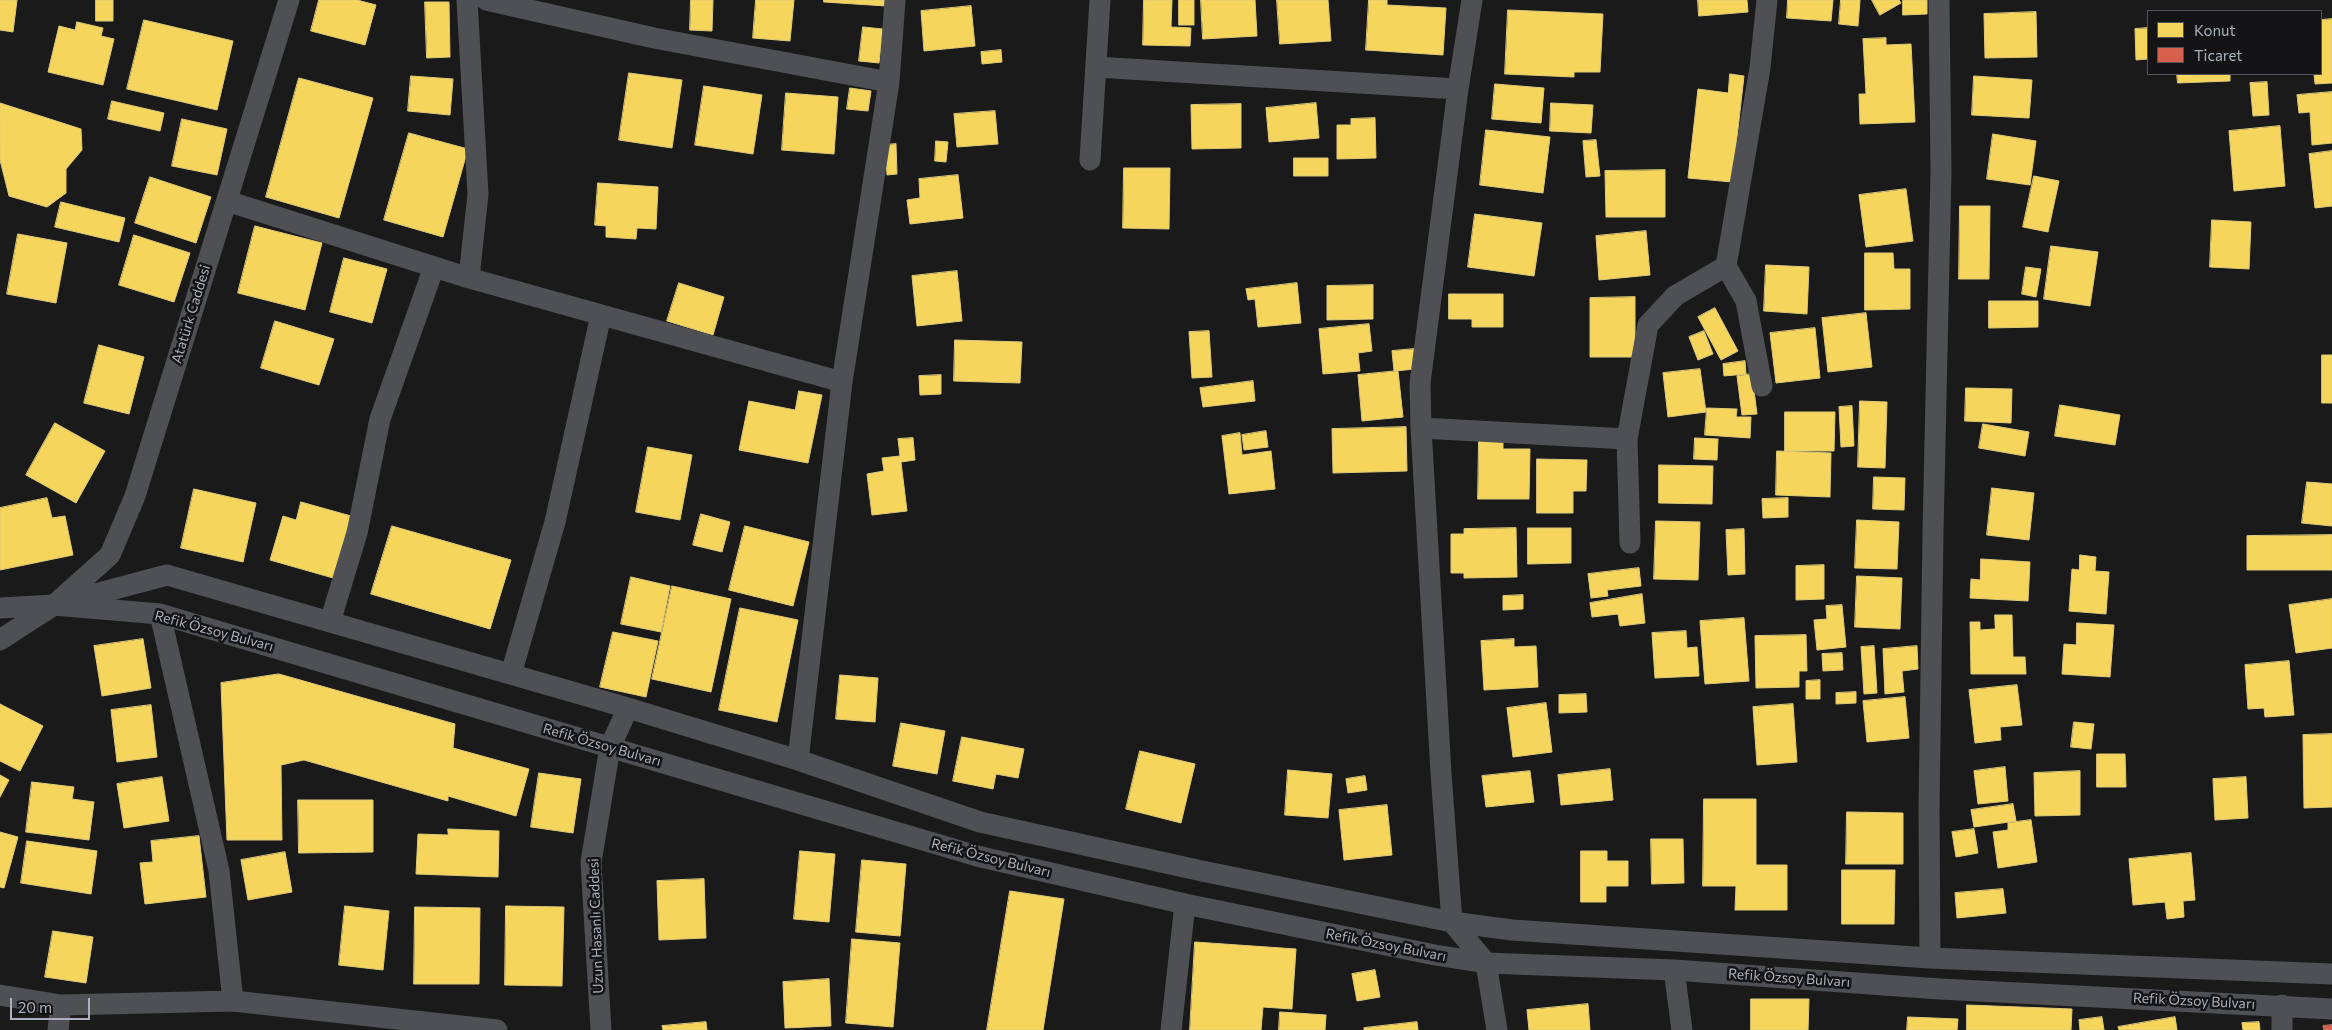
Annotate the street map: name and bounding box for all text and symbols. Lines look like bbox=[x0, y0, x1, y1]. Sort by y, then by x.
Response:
legend bbox=[2147, 10, 2322, 75]
text: Konut bbox=[2194, 21, 2236, 39]
text: Ticaret bbox=[2194, 46, 2242, 64]
street label: Atatürk Caddesi bbox=[168, 263, 214, 365]
street label: Refik Özsoy Bulvarı bbox=[153, 607, 275, 655]
street label: Refik Özsoy Bulvarı bbox=[541, 720, 663, 770]
street label: Refik Özsoy Bulvarı bbox=[930, 835, 1052, 881]
street label: Uzun Hasanlı Caddesi bbox=[585, 858, 607, 994]
street label: Refik Özsoy Bulvarı bbox=[1324, 925, 1448, 965]
street label: Refik Özsoy Bulvarı bbox=[1727, 965, 1851, 991]
scale bar bbox=[12, 988, 92, 1020]
street label: Refik Özsoy Bulvarı bbox=[2132, 989, 2256, 1013]
text: 20 m bbox=[18, 998, 52, 1016]

